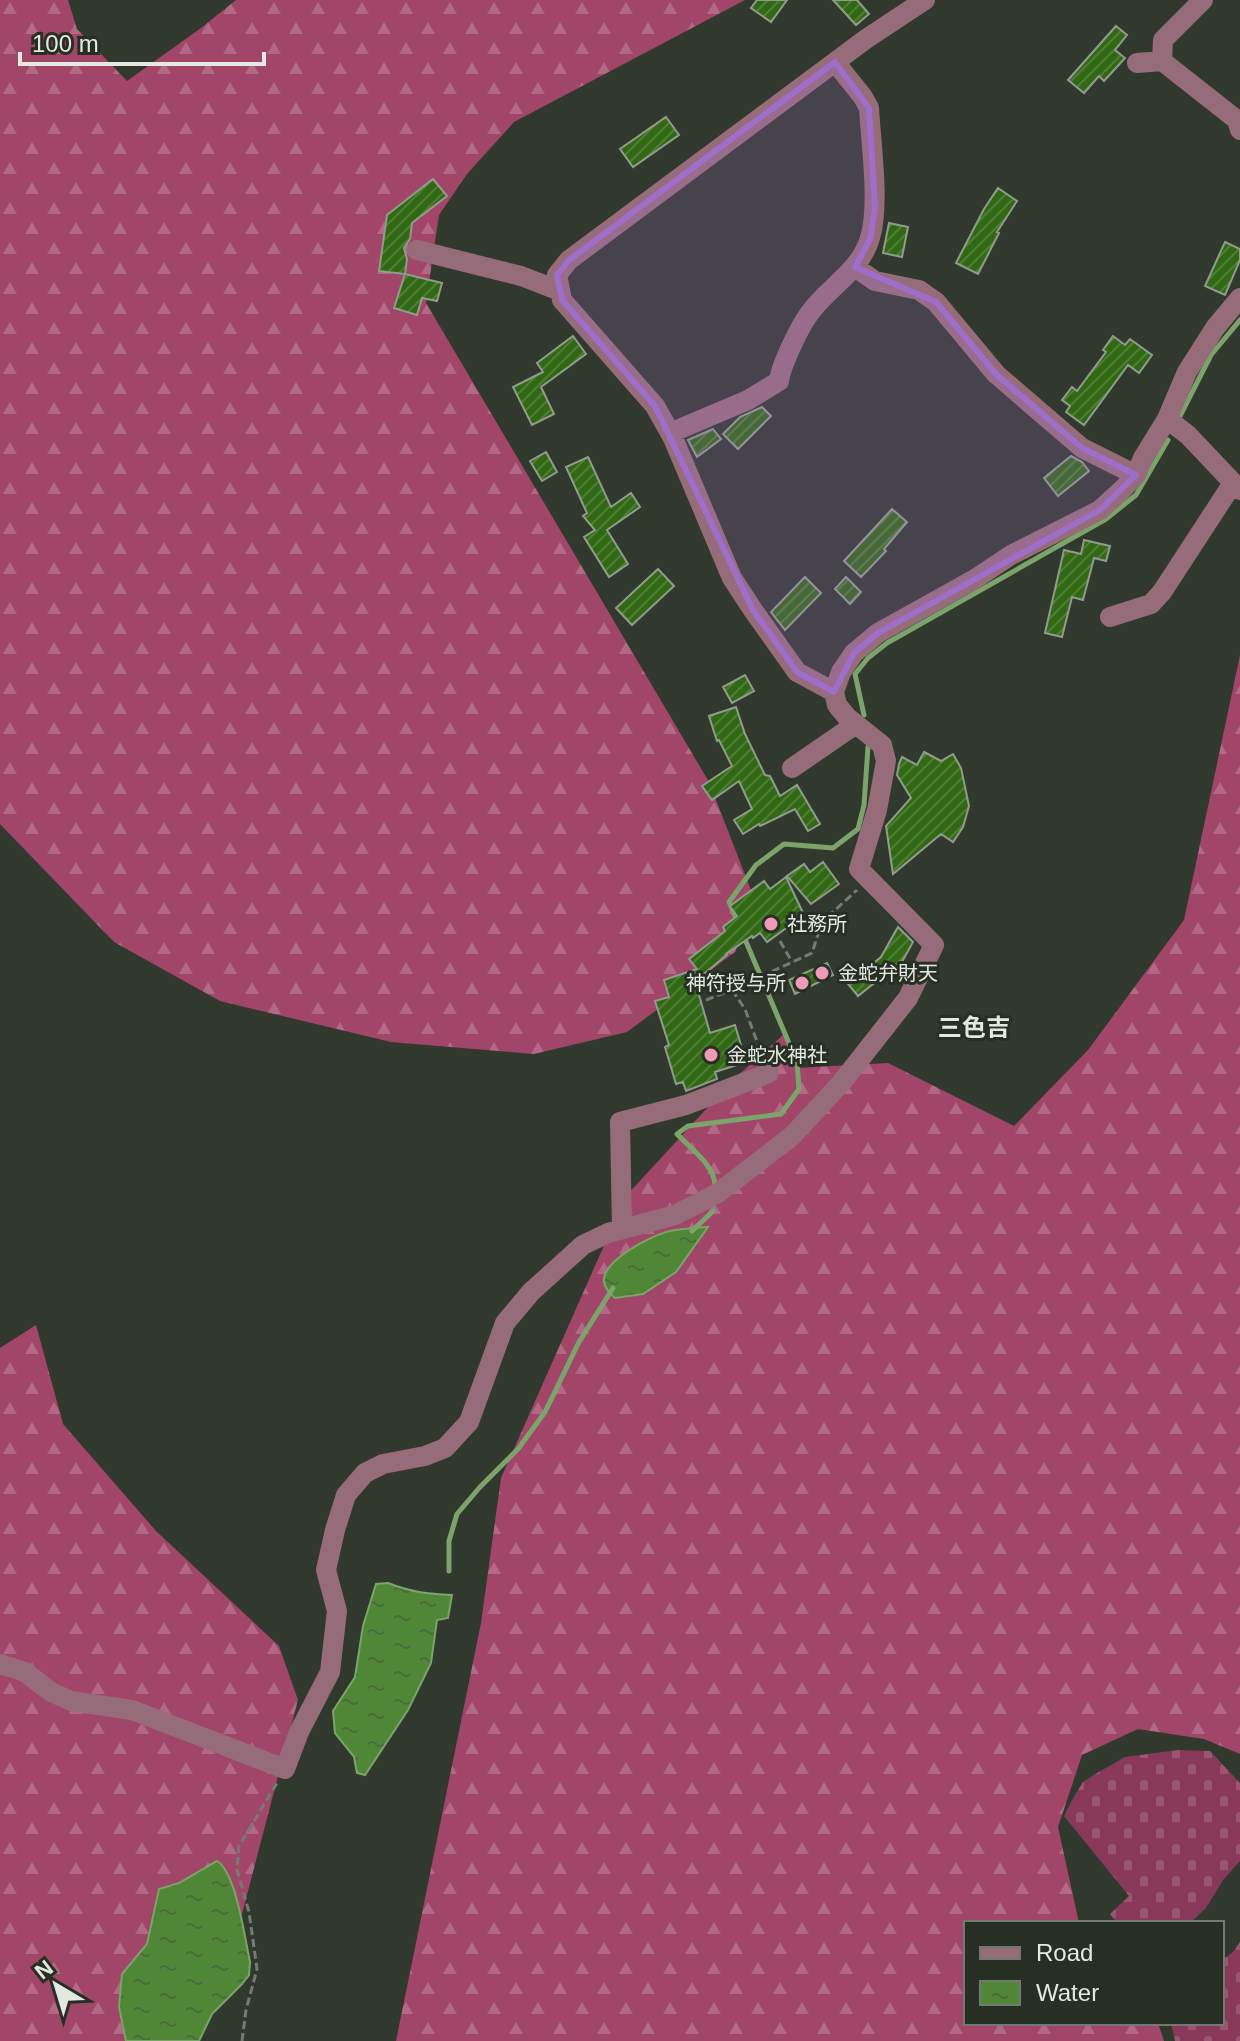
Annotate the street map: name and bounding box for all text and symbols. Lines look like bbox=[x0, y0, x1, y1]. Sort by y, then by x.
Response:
scale bar bbox=[20, 16, 264, 66]
text: 100 m bbox=[32, 30, 99, 57]
place label: 社務所 bbox=[787, 913, 847, 935]
marker: 社務所 bbox=[762, 915, 780, 933]
place label: 金蛇弁財天 bbox=[838, 962, 938, 984]
marker: 金蛇弁財天 bbox=[813, 964, 831, 982]
place label: 神符授与所 bbox=[686, 972, 786, 994]
marker: 神符授与所 bbox=[793, 974, 811, 992]
district label: 三色吉 bbox=[938, 1014, 1010, 1041]
place label: 金蛇水神社 bbox=[727, 1044, 827, 1066]
marker: 金蛇水神社 bbox=[702, 1046, 720, 1064]
legend bbox=[964, 1921, 1224, 2025]
text: Road bbox=[1036, 1939, 1093, 1966]
north arrow bbox=[16, 1945, 96, 2025]
text: N bbox=[30, 1955, 58, 1984]
text: Water bbox=[1036, 1979, 1099, 2006]

